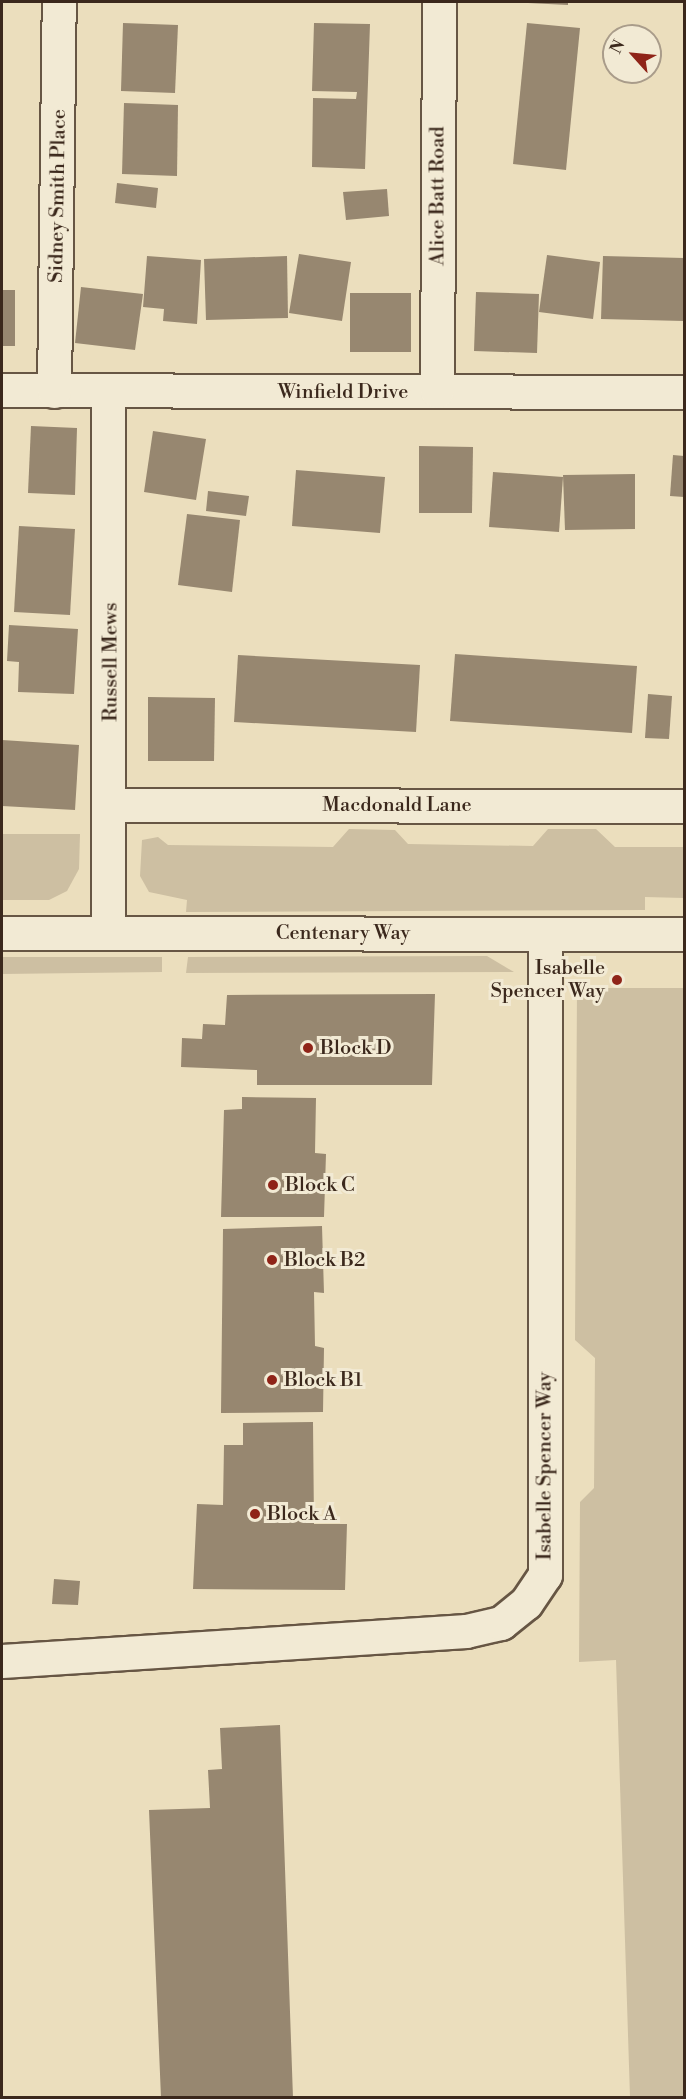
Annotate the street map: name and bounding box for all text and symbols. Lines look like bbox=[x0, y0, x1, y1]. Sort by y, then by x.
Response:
north arrow bbox=[602, 24, 662, 84]
text: N bbox=[606, 37, 630, 57]
street label: Sidney Smith Place bbox=[44, 109, 72, 283]
street label: Alice Batt Road bbox=[426, 126, 450, 266]
street label: Winfield Drive bbox=[278, 380, 408, 404]
street label: Russell Mews bbox=[99, 602, 123, 722]
street label: Macdonald Lane bbox=[322, 793, 472, 817]
street label: Centenary Way bbox=[276, 921, 410, 945]
place label: Isabelle Spencer Way bbox=[490, 957, 605, 1004]
marker: Isabelle Spencer Way bbox=[610, 973, 624, 987]
place label: Block D bbox=[320, 1036, 391, 1060]
marker: Block D bbox=[301, 1041, 315, 1055]
place label: Block C bbox=[285, 1173, 355, 1197]
marker: Block C bbox=[266, 1178, 280, 1192]
place label: Block B2 bbox=[284, 1248, 365, 1272]
marker: Block B2 bbox=[265, 1253, 279, 1267]
place label: Block B1 bbox=[284, 1368, 363, 1392]
street label: Isabelle Spencer Way bbox=[533, 1372, 557, 1560]
marker: Block B1 bbox=[265, 1373, 279, 1387]
place label: Block A bbox=[267, 1502, 337, 1526]
marker: Block A bbox=[248, 1507, 262, 1521]

